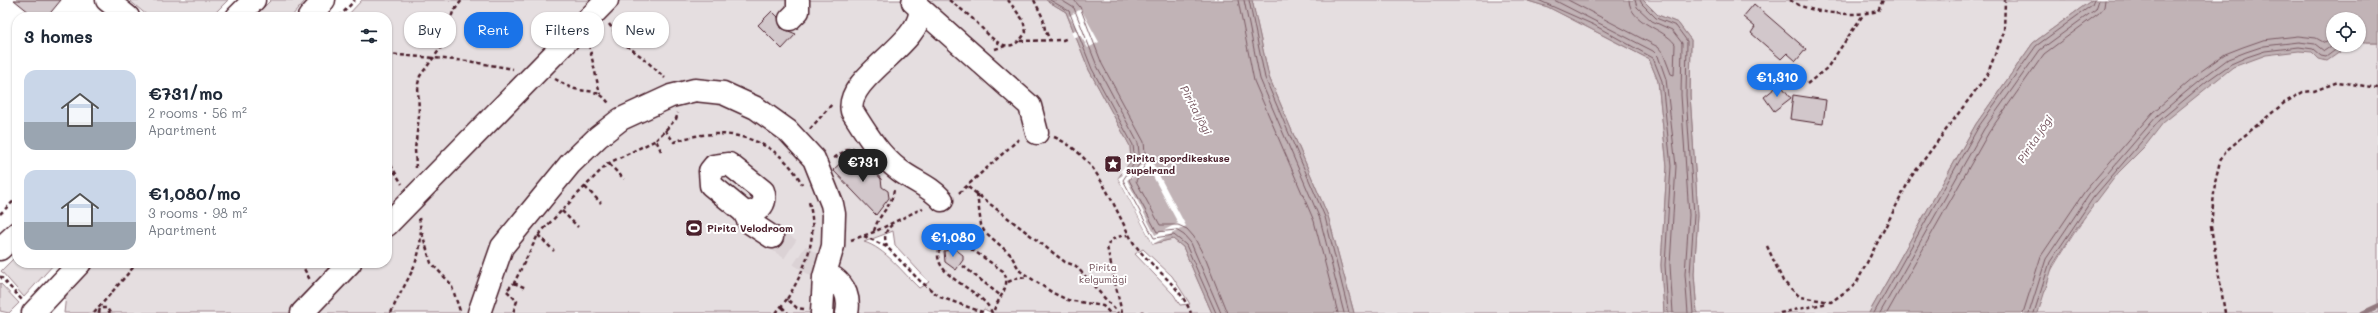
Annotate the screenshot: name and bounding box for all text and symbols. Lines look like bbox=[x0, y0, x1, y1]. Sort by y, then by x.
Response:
chip: Buy bbox=[404, 12, 456, 48]
chip: Rent bbox=[464, 12, 523, 48]
chip: Filters bbox=[531, 12, 604, 48]
chip: New bbox=[612, 12, 669, 48]
map controls bbox=[2326, 12, 2366, 52]
button: locate bbox=[2326, 12, 2366, 52]
text: 3 homes bbox=[24, 25, 93, 47]
icon: filters bbox=[358, 25, 380, 47]
pin: €1,310 bbox=[1744, 64, 1810, 98]
text: €1,310 bbox=[1756, 68, 1798, 85]
text: €731/mo bbox=[148, 82, 223, 104]
water label: Pirita jõgi bbox=[1177, 82, 1216, 138]
icon: home bbox=[56, 86, 104, 134]
text: 2 rooms · 56 m² bbox=[148, 104, 247, 121]
water label: Pirita jõgi bbox=[2013, 112, 2056, 165]
text: Apartment bbox=[148, 121, 217, 138]
pin: €731 bbox=[839, 149, 887, 183]
place label: Pirita spordikeskuse supelrand bbox=[1126, 151, 1230, 177]
text: €731 bbox=[847, 153, 879, 170]
place icon: Pirita spordikeskuse supelrand bbox=[1103, 154, 1123, 174]
text: €1,080/mo bbox=[148, 182, 241, 204]
icon: home bbox=[56, 186, 104, 234]
text: 3 rooms · 98 m² bbox=[148, 204, 247, 221]
sports icon: Pirita Velodroom bbox=[684, 218, 704, 238]
text: Apartment bbox=[148, 221, 217, 238]
place label: Pirita Velodroom bbox=[707, 221, 793, 235]
pin: €1,080 bbox=[920, 224, 986, 258]
text: €1,080 bbox=[930, 228, 976, 245]
park label: Pirita kelgumägi bbox=[1079, 260, 1127, 286]

